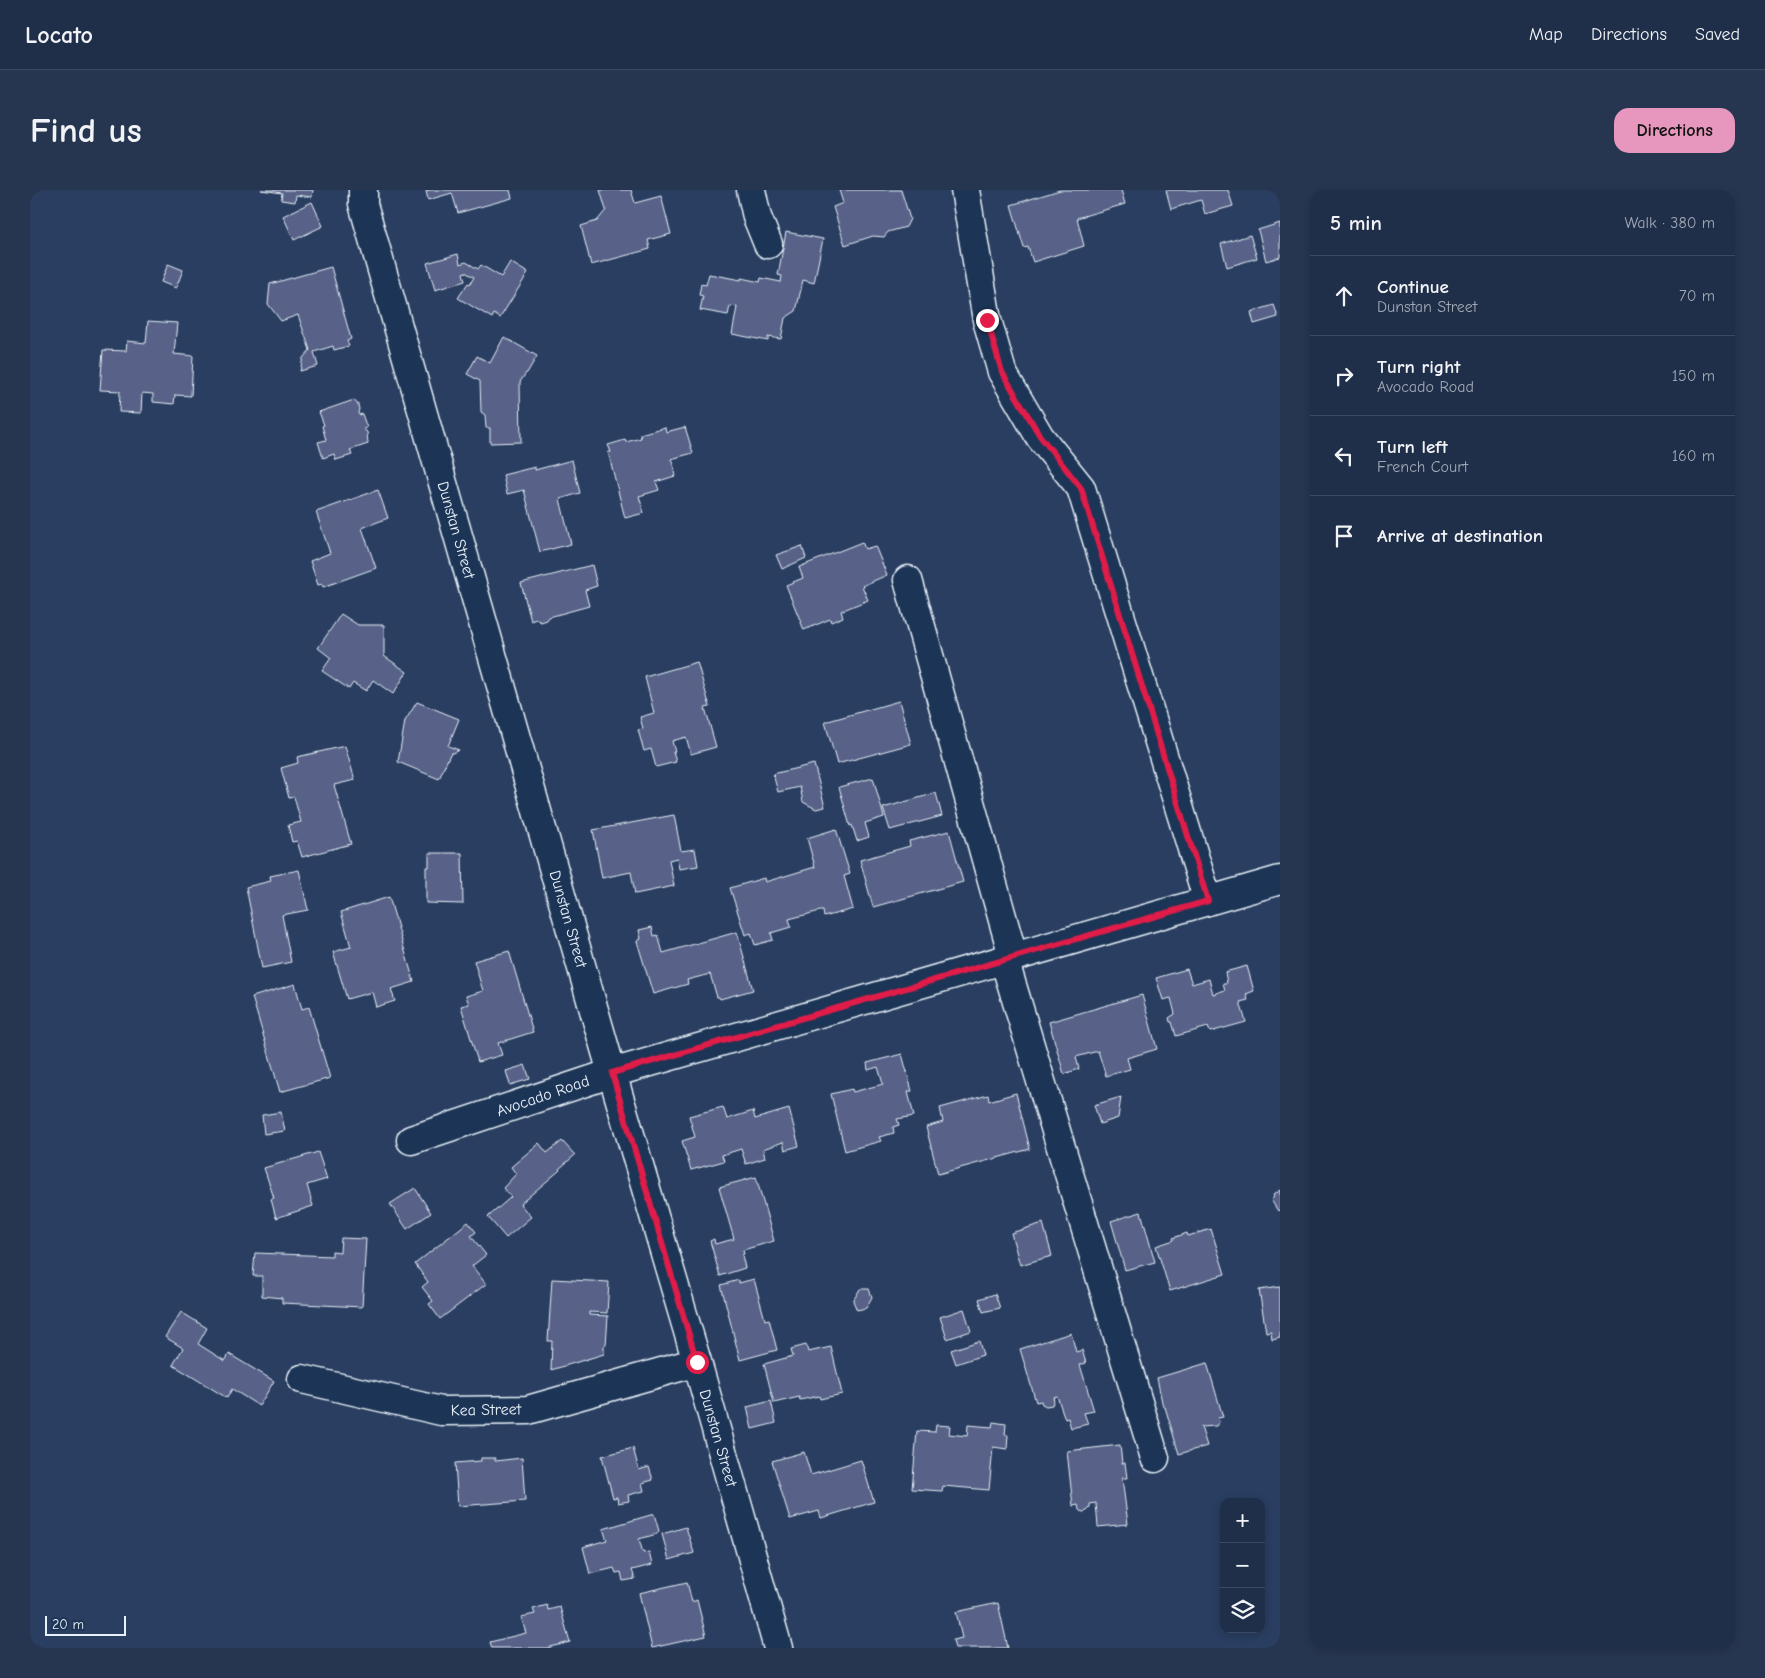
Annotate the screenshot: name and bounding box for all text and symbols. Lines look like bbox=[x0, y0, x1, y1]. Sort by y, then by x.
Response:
text: Locato bbox=[25, 21, 93, 49]
text: Map bbox=[1529, 24, 1563, 45]
text: Directions bbox=[1591, 24, 1667, 45]
text: Saved bbox=[1695, 24, 1740, 45]
button: Directions bbox=[1614, 108, 1735, 153]
text: Find us bbox=[30, 110, 142, 151]
text: 5 min bbox=[1330, 211, 1382, 235]
text: Walk · 380 m bbox=[1625, 214, 1715, 232]
text: Continue bbox=[1377, 276, 1449, 298]
icon: ahead bbox=[1330, 282, 1358, 310]
text: 70 m bbox=[1679, 287, 1715, 305]
text: Dunstan Street bbox=[1377, 298, 1477, 316]
route end bbox=[976, 309, 999, 332]
text: Turn right bbox=[1377, 356, 1461, 378]
icon: right bbox=[1330, 362, 1358, 390]
text: 150 m bbox=[1672, 367, 1715, 385]
text: Avocado Road bbox=[1377, 378, 1474, 396]
text: Turn left bbox=[1377, 436, 1448, 458]
icon: left bbox=[1330, 442, 1358, 470]
text: 160 m bbox=[1672, 447, 1715, 465]
text: French Court bbox=[1377, 458, 1468, 476]
street label: Dunstan Street bbox=[434, 479, 479, 581]
icon: arrive bbox=[1330, 522, 1358, 550]
text: Arrive at destination bbox=[1377, 525, 1543, 547]
street label: Dunstan Street bbox=[546, 868, 591, 970]
street label: Avocado Road bbox=[494, 1072, 592, 1120]
route start bbox=[686, 1351, 709, 1374]
street label: Dunstan Street bbox=[696, 1387, 741, 1489]
street label: Kea Street bbox=[451, 1400, 522, 1420]
map controls bbox=[1220, 1498, 1265, 1633]
button: + bbox=[1220, 1498, 1265, 1543]
button: − bbox=[1220, 1543, 1265, 1588]
button: layers bbox=[1220, 1588, 1265, 1633]
scale bar bbox=[45, 1613, 126, 1636]
text: 20 m bbox=[52, 1616, 84, 1633]

